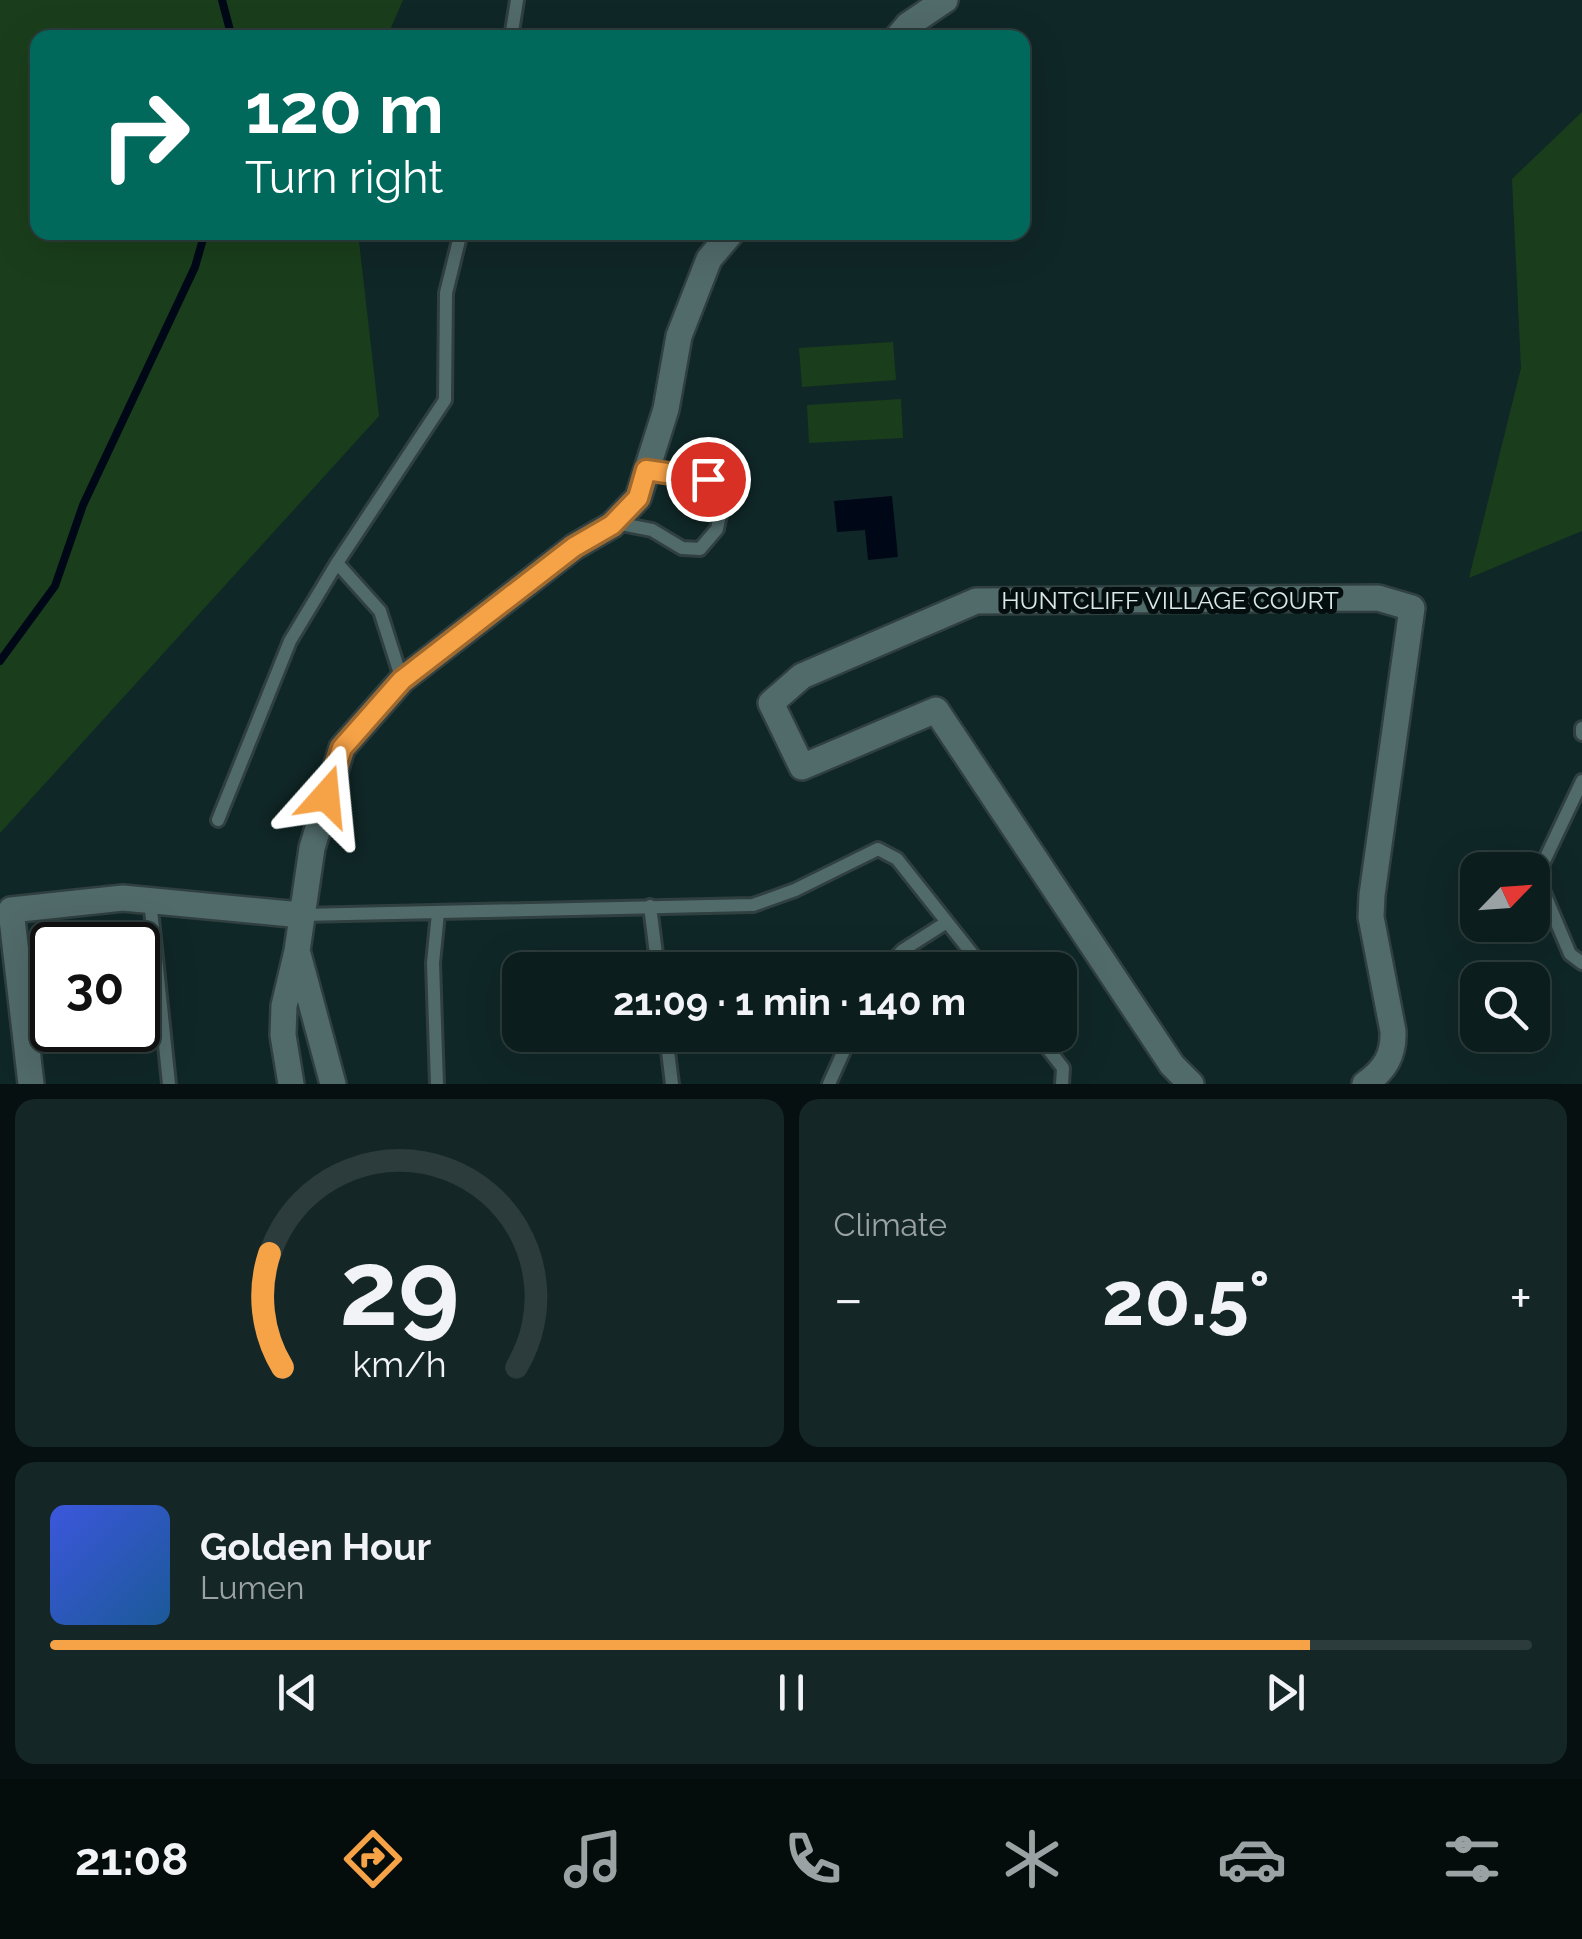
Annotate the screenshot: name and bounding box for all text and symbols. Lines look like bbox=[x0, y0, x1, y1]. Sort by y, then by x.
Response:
text: 120 m bbox=[245, 67, 444, 149]
icon: right bbox=[80, 70, 210, 200]
text: Turn right bbox=[245, 151, 443, 204]
pin bbox=[666, 437, 751, 522]
icon: arrive bbox=[681, 452, 736, 507]
street label: HUNTCLIFF VILLAGE COURT bbox=[1001, 585, 1339, 615]
position arrow bbox=[274, 744, 378, 848]
north arrow bbox=[1460, 852, 1550, 942]
map controls bbox=[1460, 852, 1550, 1052]
speed limit sign: 30 bbox=[30, 922, 160, 1052]
button: search bbox=[1460, 962, 1550, 1052]
text: 21:09 · 1 min · 140 m bbox=[613, 979, 966, 1024]
text: Climate bbox=[834, 1206, 947, 1243]
text: 29 bbox=[339, 1227, 459, 1349]
text: 20.5° bbox=[1102, 1254, 1270, 1343]
text: − bbox=[834, 1266, 863, 1331]
text: + bbox=[1509, 1266, 1532, 1331]
text: km/h bbox=[352, 1343, 446, 1385]
text: Golden Hour bbox=[200, 1524, 431, 1569]
text: Lumen bbox=[200, 1569, 304, 1606]
icon: previous bbox=[270, 1665, 325, 1720]
icon: pause bbox=[764, 1665, 819, 1720]
icon: next bbox=[1258, 1665, 1313, 1720]
icon: directions bbox=[338, 1824, 408, 1894]
icon: music bbox=[558, 1824, 628, 1894]
icon: phone bbox=[778, 1824, 848, 1894]
icon: climate bbox=[997, 1824, 1067, 1894]
icon: car bbox=[1217, 1824, 1287, 1894]
icon: filters bbox=[1437, 1824, 1507, 1894]
text: 21:08 bbox=[75, 1833, 188, 1886]

